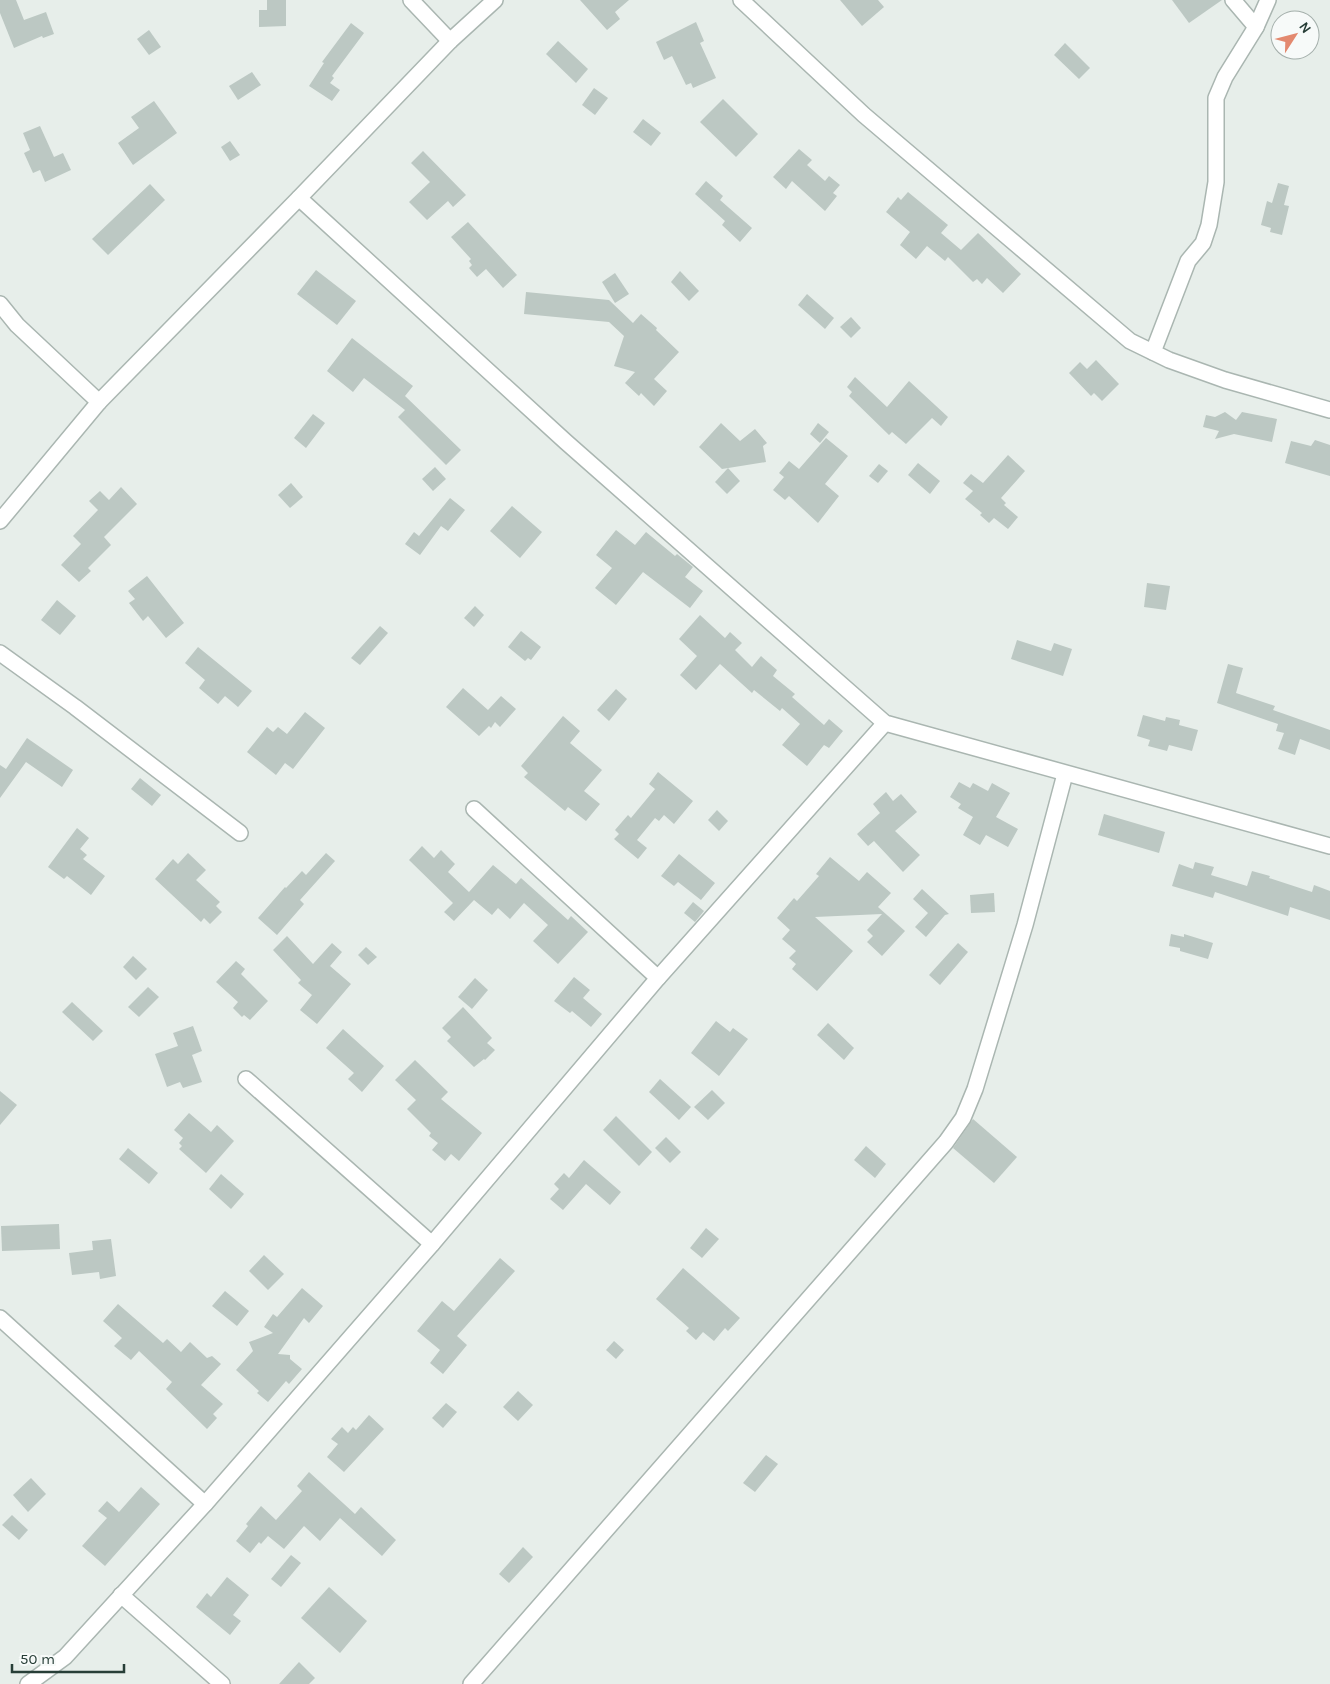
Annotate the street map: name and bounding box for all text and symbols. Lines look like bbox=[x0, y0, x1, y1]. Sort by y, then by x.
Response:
north arrow bbox=[1270, 10, 1320, 60]
text: N bbox=[1295, 19, 1315, 37]
scale bar bbox=[12, 1642, 125, 1674]
text: 50 m bbox=[20, 1650, 55, 1668]

